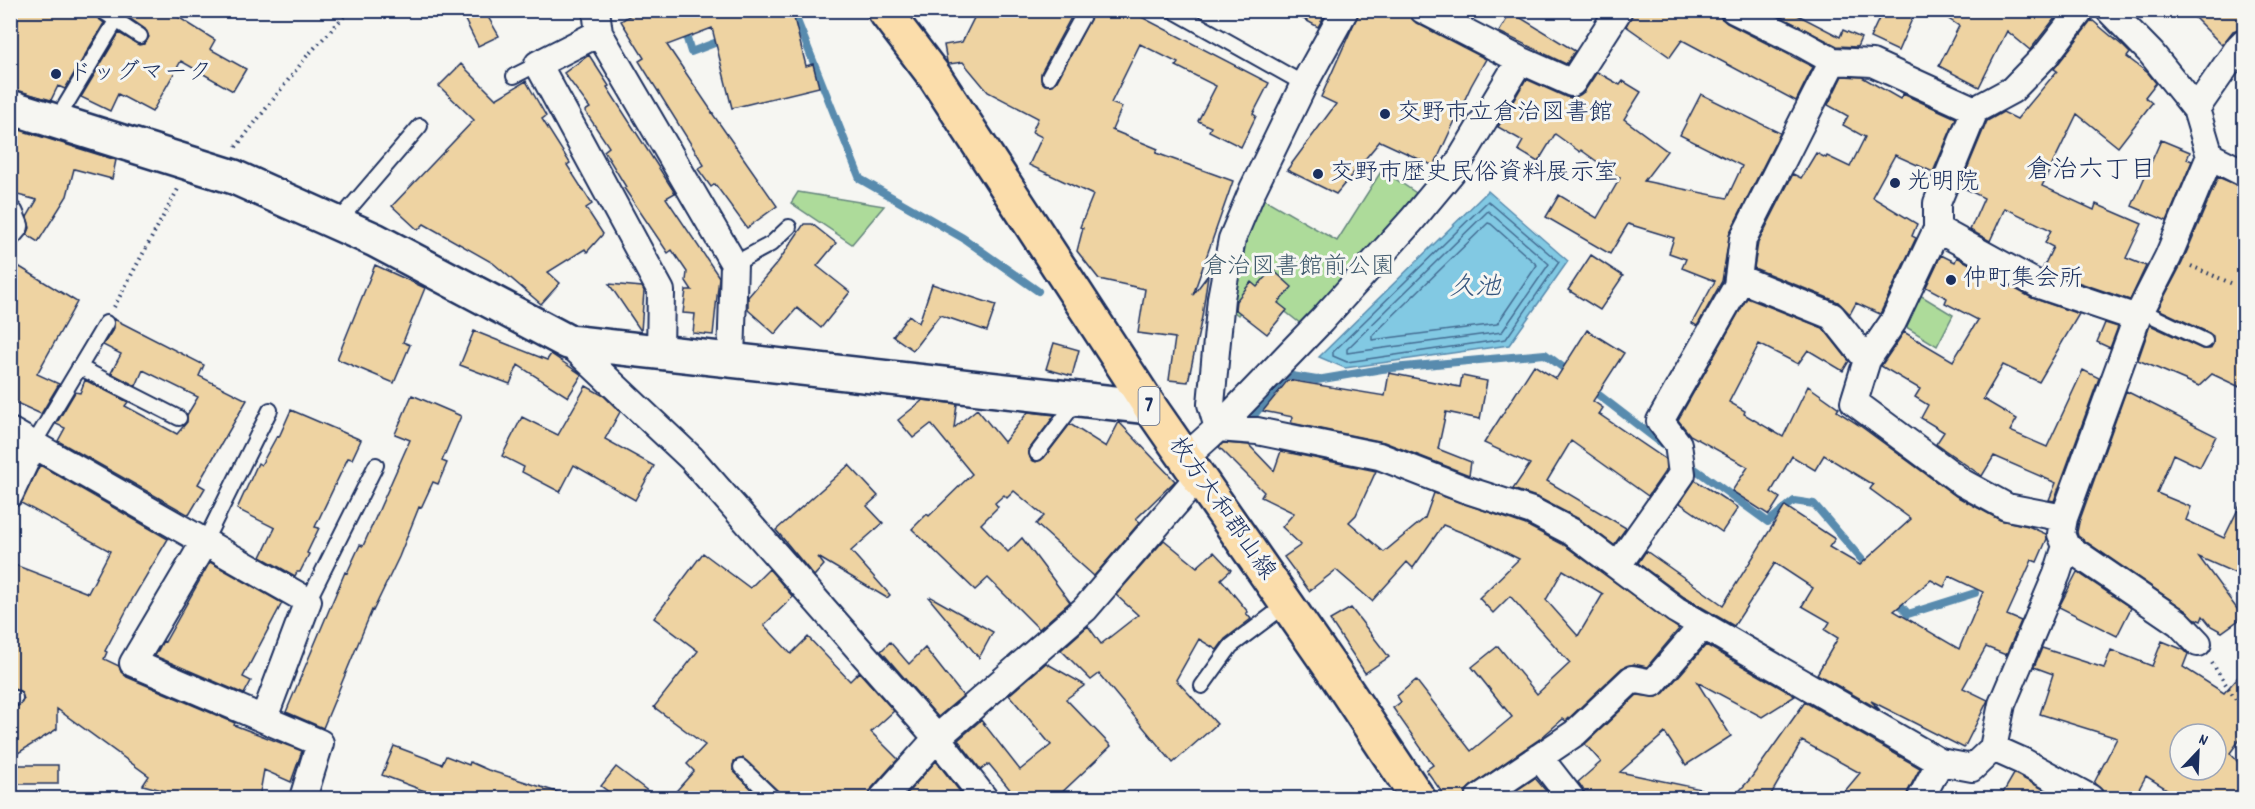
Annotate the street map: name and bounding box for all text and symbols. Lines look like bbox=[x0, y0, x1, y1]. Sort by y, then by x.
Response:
place label: ドッグマーク bbox=[68, 57, 212, 91]
marker: ドッグマーク bbox=[49, 67, 63, 81]
place label: 交野市立倉治図書館 bbox=[1397, 97, 1613, 131]
marker: 交野市立倉治図書館 bbox=[1378, 107, 1392, 121]
district label: 倉治六丁目 bbox=[2026, 153, 2156, 190]
place label: 交野市歴史民俗資料展示室 bbox=[1330, 157, 1618, 191]
place label: 光明院 bbox=[1907, 166, 1979, 200]
marker: 交野市歴史民俗資料展示室 bbox=[1311, 167, 1325, 181]
marker: 光明院 bbox=[1888, 176, 1902, 190]
park label: 倉治図書館前公園 bbox=[1203, 251, 1395, 285]
place label: 仲町集会所 bbox=[1963, 263, 2083, 297]
water label: 久池 bbox=[1449, 270, 1502, 307]
marker: 仲町集会所 bbox=[1944, 273, 1958, 287]
road number: 7 bbox=[1138, 387, 1160, 425]
street label: 枚方大和郡山線 bbox=[1159, 430, 1283, 588]
north arrow bbox=[2168, 722, 2228, 782]
text: N bbox=[2195, 728, 2211, 753]

